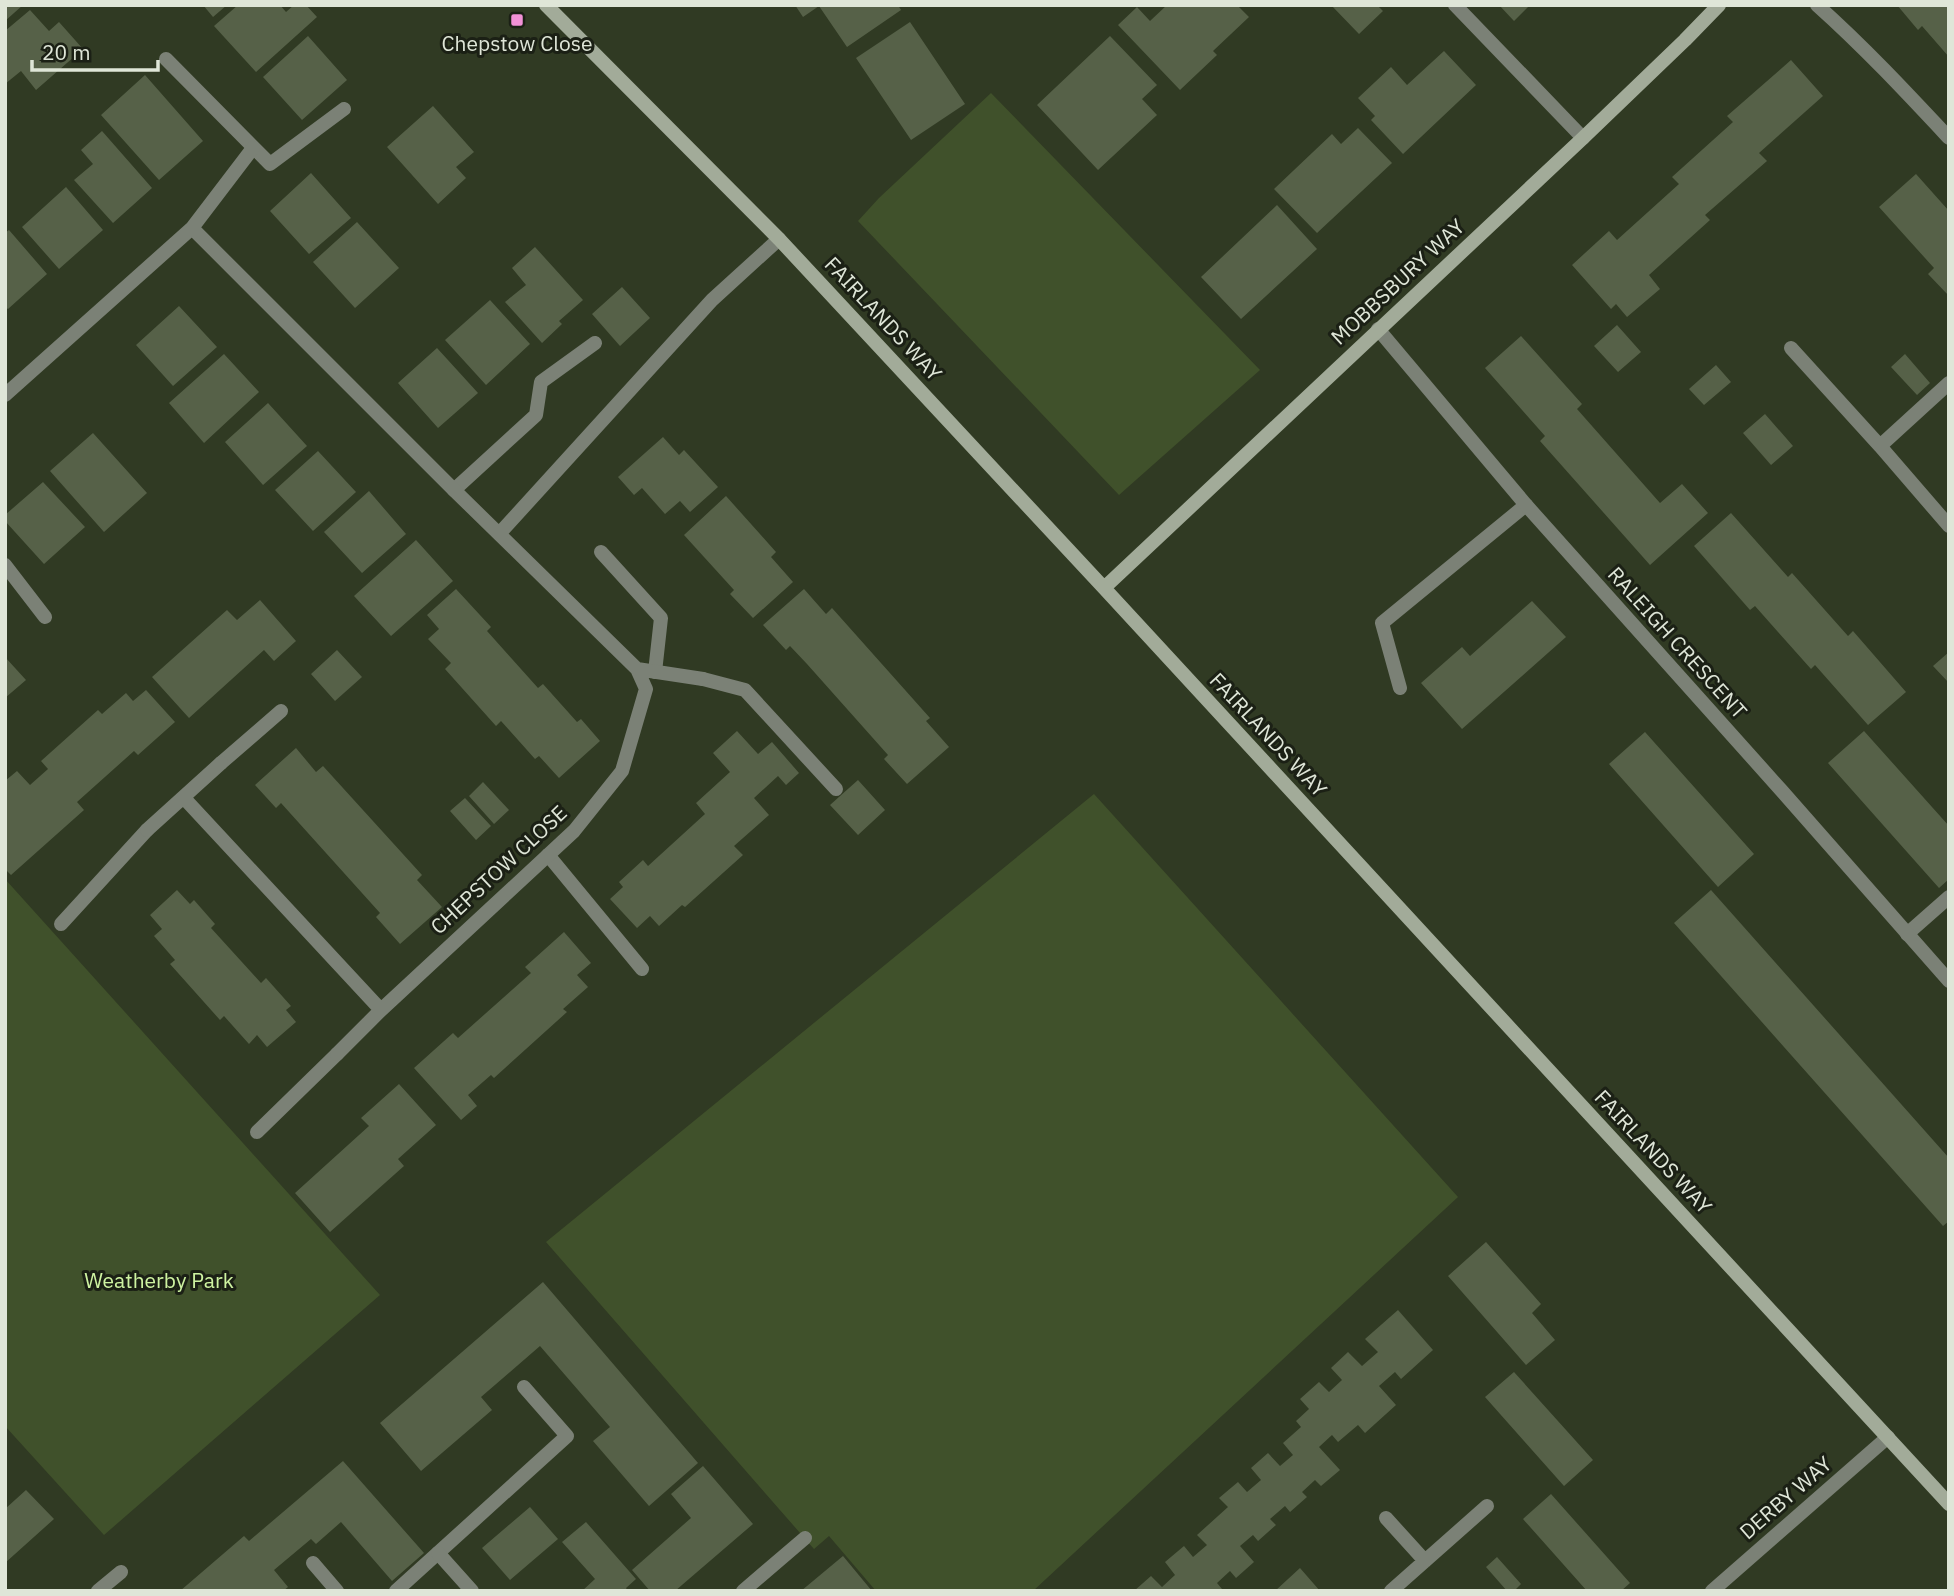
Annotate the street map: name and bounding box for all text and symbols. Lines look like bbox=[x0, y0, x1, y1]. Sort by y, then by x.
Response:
marker: Chepstow Close bbox=[509, 12, 525, 28]
scale bar bbox=[32, 28, 158, 72]
place label: Chepstow Close bbox=[441, 29, 593, 57]
text: 20 m bbox=[42, 38, 91, 66]
street label: MOBBSBURY WAY bbox=[1325, 212, 1471, 350]
street label: FAIRLANDS WAY bbox=[819, 250, 949, 387]
street label: RALEIGH CRESCENT bbox=[1602, 560, 1754, 724]
street label: FAIRLANDS WAY bbox=[1204, 666, 1334, 803]
street label: CHEPSTOW CLOSE bbox=[424, 799, 573, 940]
street label: FAIRLANDS WAY bbox=[1589, 1083, 1719, 1220]
park label: Weatherby Park bbox=[84, 1266, 234, 1294]
street label: DERBY WAY bbox=[1733, 1449, 1838, 1545]

